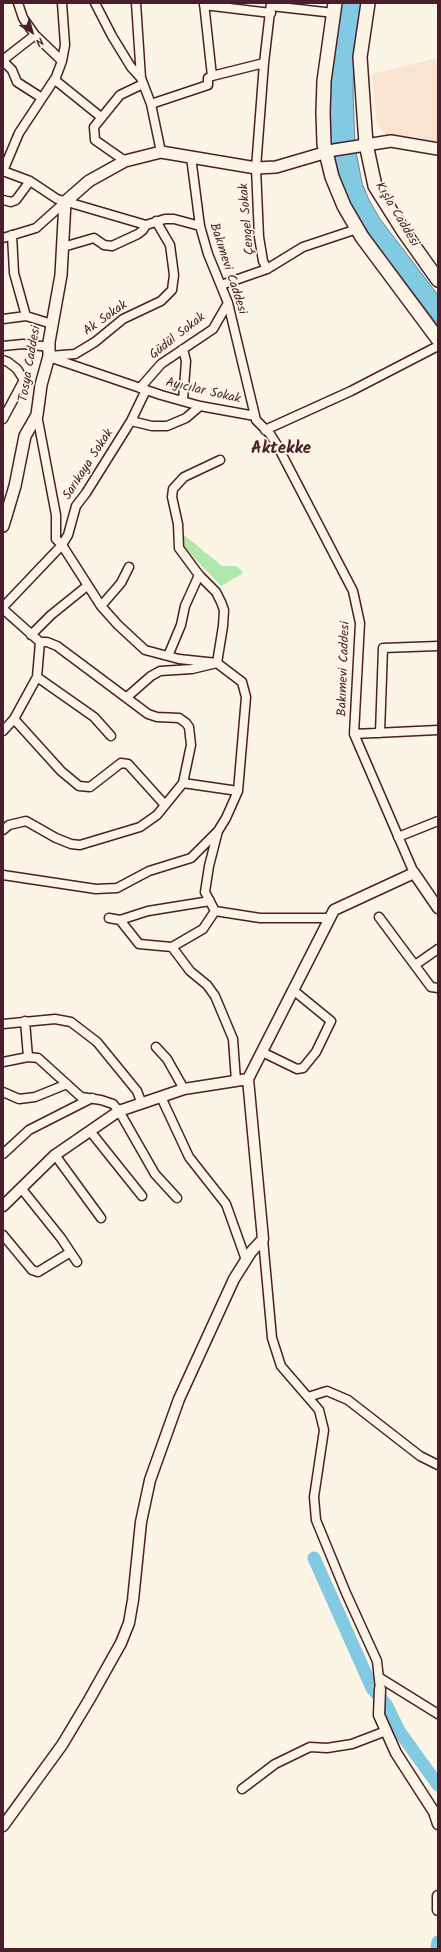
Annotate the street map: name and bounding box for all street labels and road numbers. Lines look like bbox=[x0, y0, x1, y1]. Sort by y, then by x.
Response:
street label: Kışla Caddesi bbox=[371, 180, 421, 250]
street label: Çengel Sokak bbox=[237, 182, 259, 256]
street label: Bakımevi Caddesi bbox=[205, 221, 249, 317]
street label: Ak Sokak bbox=[81, 298, 131, 340]
street label: Güdül Sokak bbox=[147, 310, 209, 364]
street label: Tosya Caddesi bbox=[17, 325, 45, 403]
street label: Ayıcılar Sokak bbox=[164, 376, 242, 408]
street label: Sarıkaya Sokak bbox=[60, 427, 118, 503]
street label: Bakımevi Caddesi bbox=[336, 621, 354, 717]

